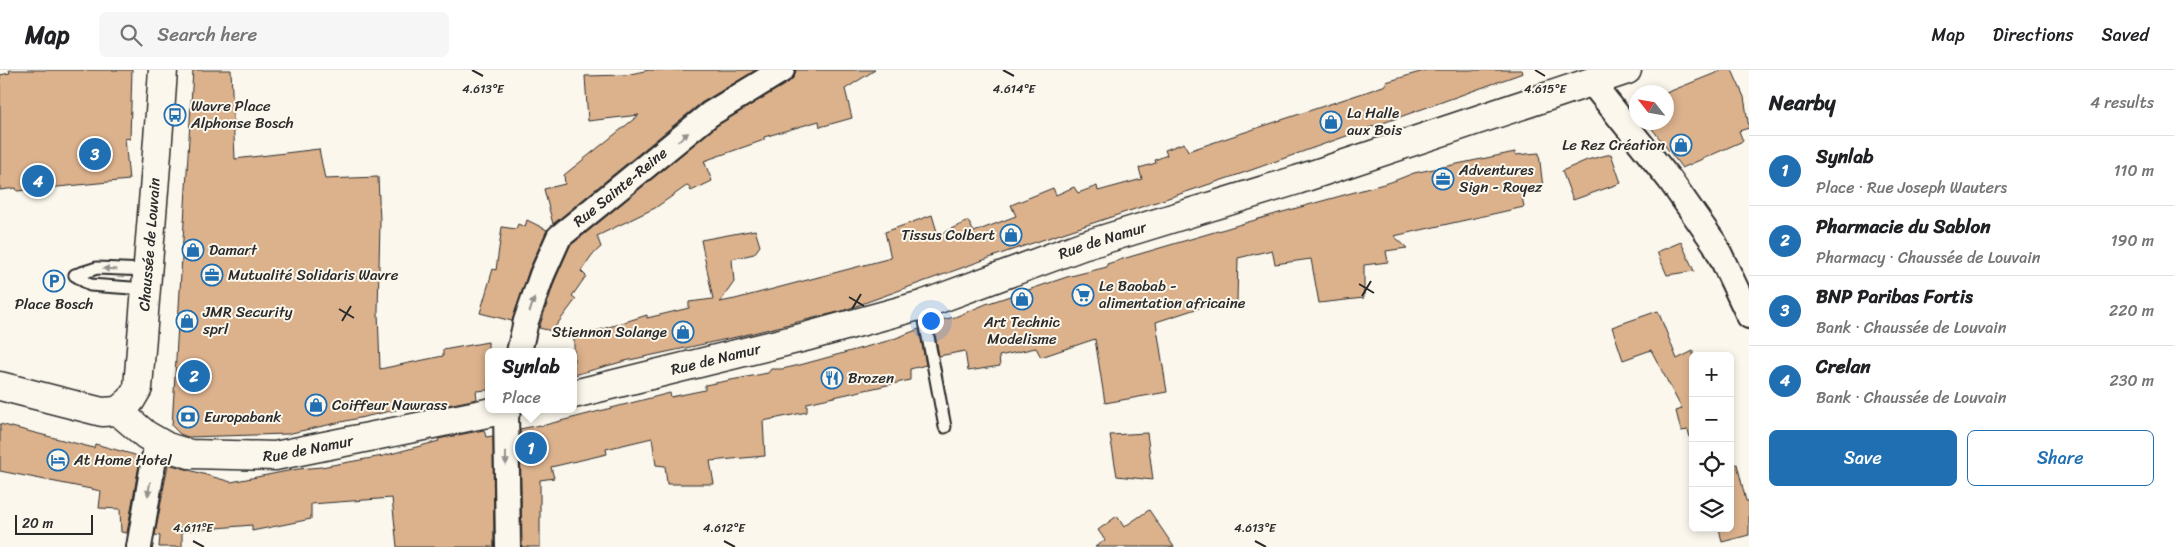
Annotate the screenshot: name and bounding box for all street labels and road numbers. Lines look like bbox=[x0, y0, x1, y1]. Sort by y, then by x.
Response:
street label: Rue Sainte-Reine bbox=[567, 140, 673, 234]
street label: Chaussée de Louvain bbox=[131, 177, 168, 312]
street label: Rue de Namur bbox=[1055, 214, 1151, 267]
street label: Rue de Namur bbox=[668, 335, 764, 383]
street label: Rue de Namur bbox=[263, 427, 356, 469]

